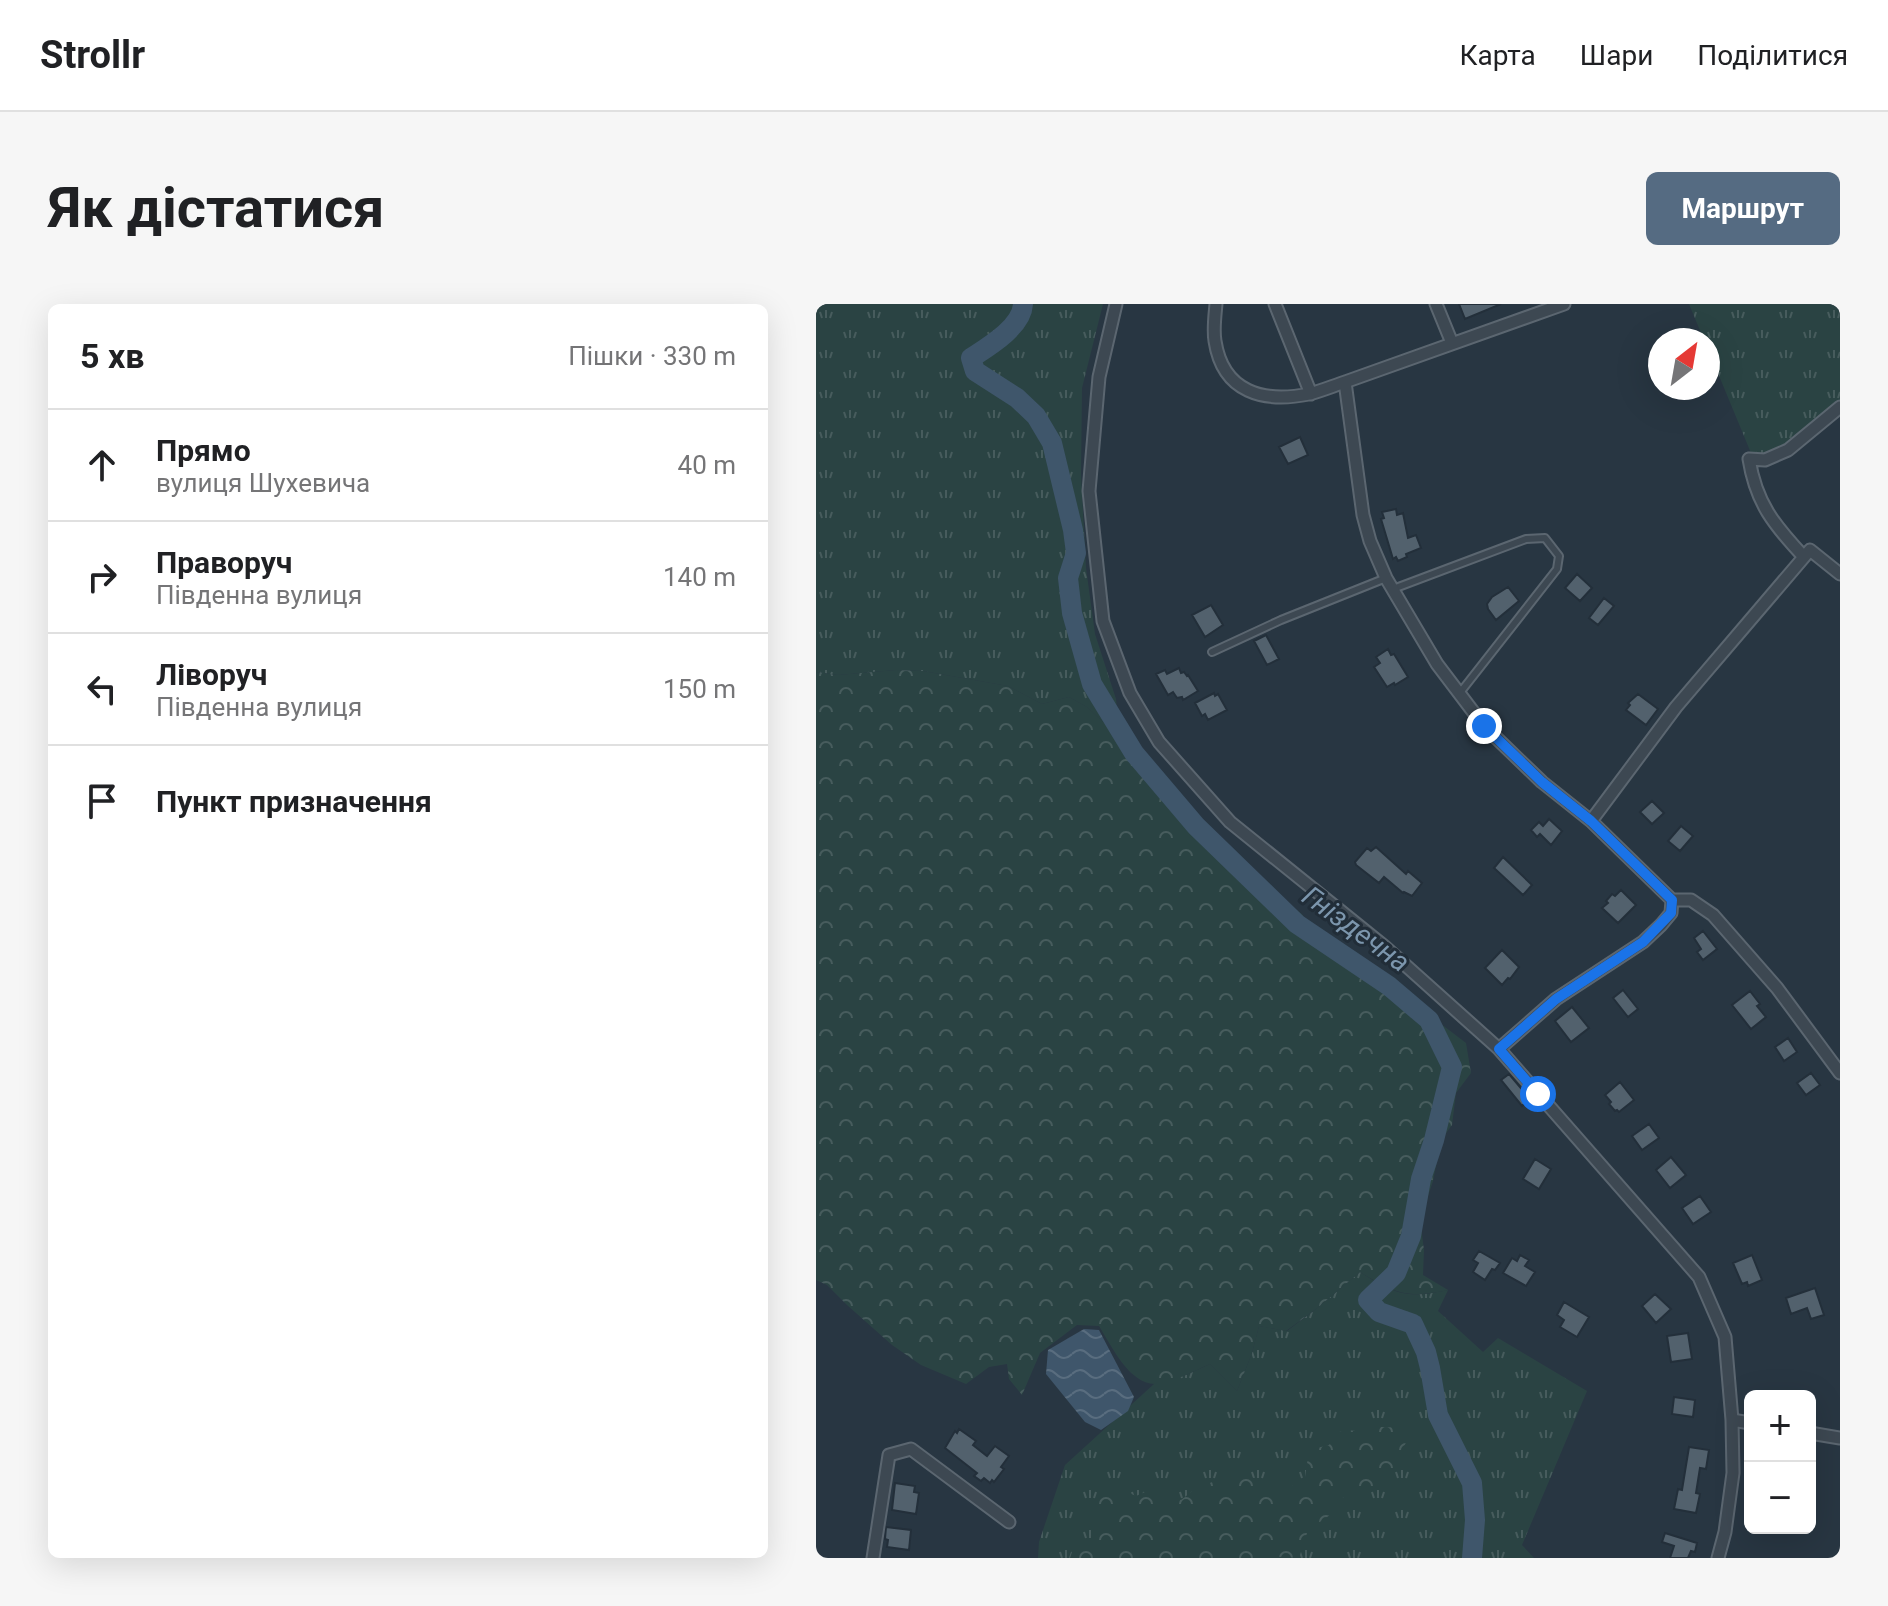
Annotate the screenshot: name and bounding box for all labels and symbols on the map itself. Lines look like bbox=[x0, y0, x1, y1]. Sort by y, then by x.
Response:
north arrow bbox=[1648, 328, 1720, 400]
route end bbox=[1466, 708, 1502, 744]
water label: Гніздечна bbox=[1296, 879, 1416, 979]
route start bbox=[1520, 1076, 1556, 1112]

